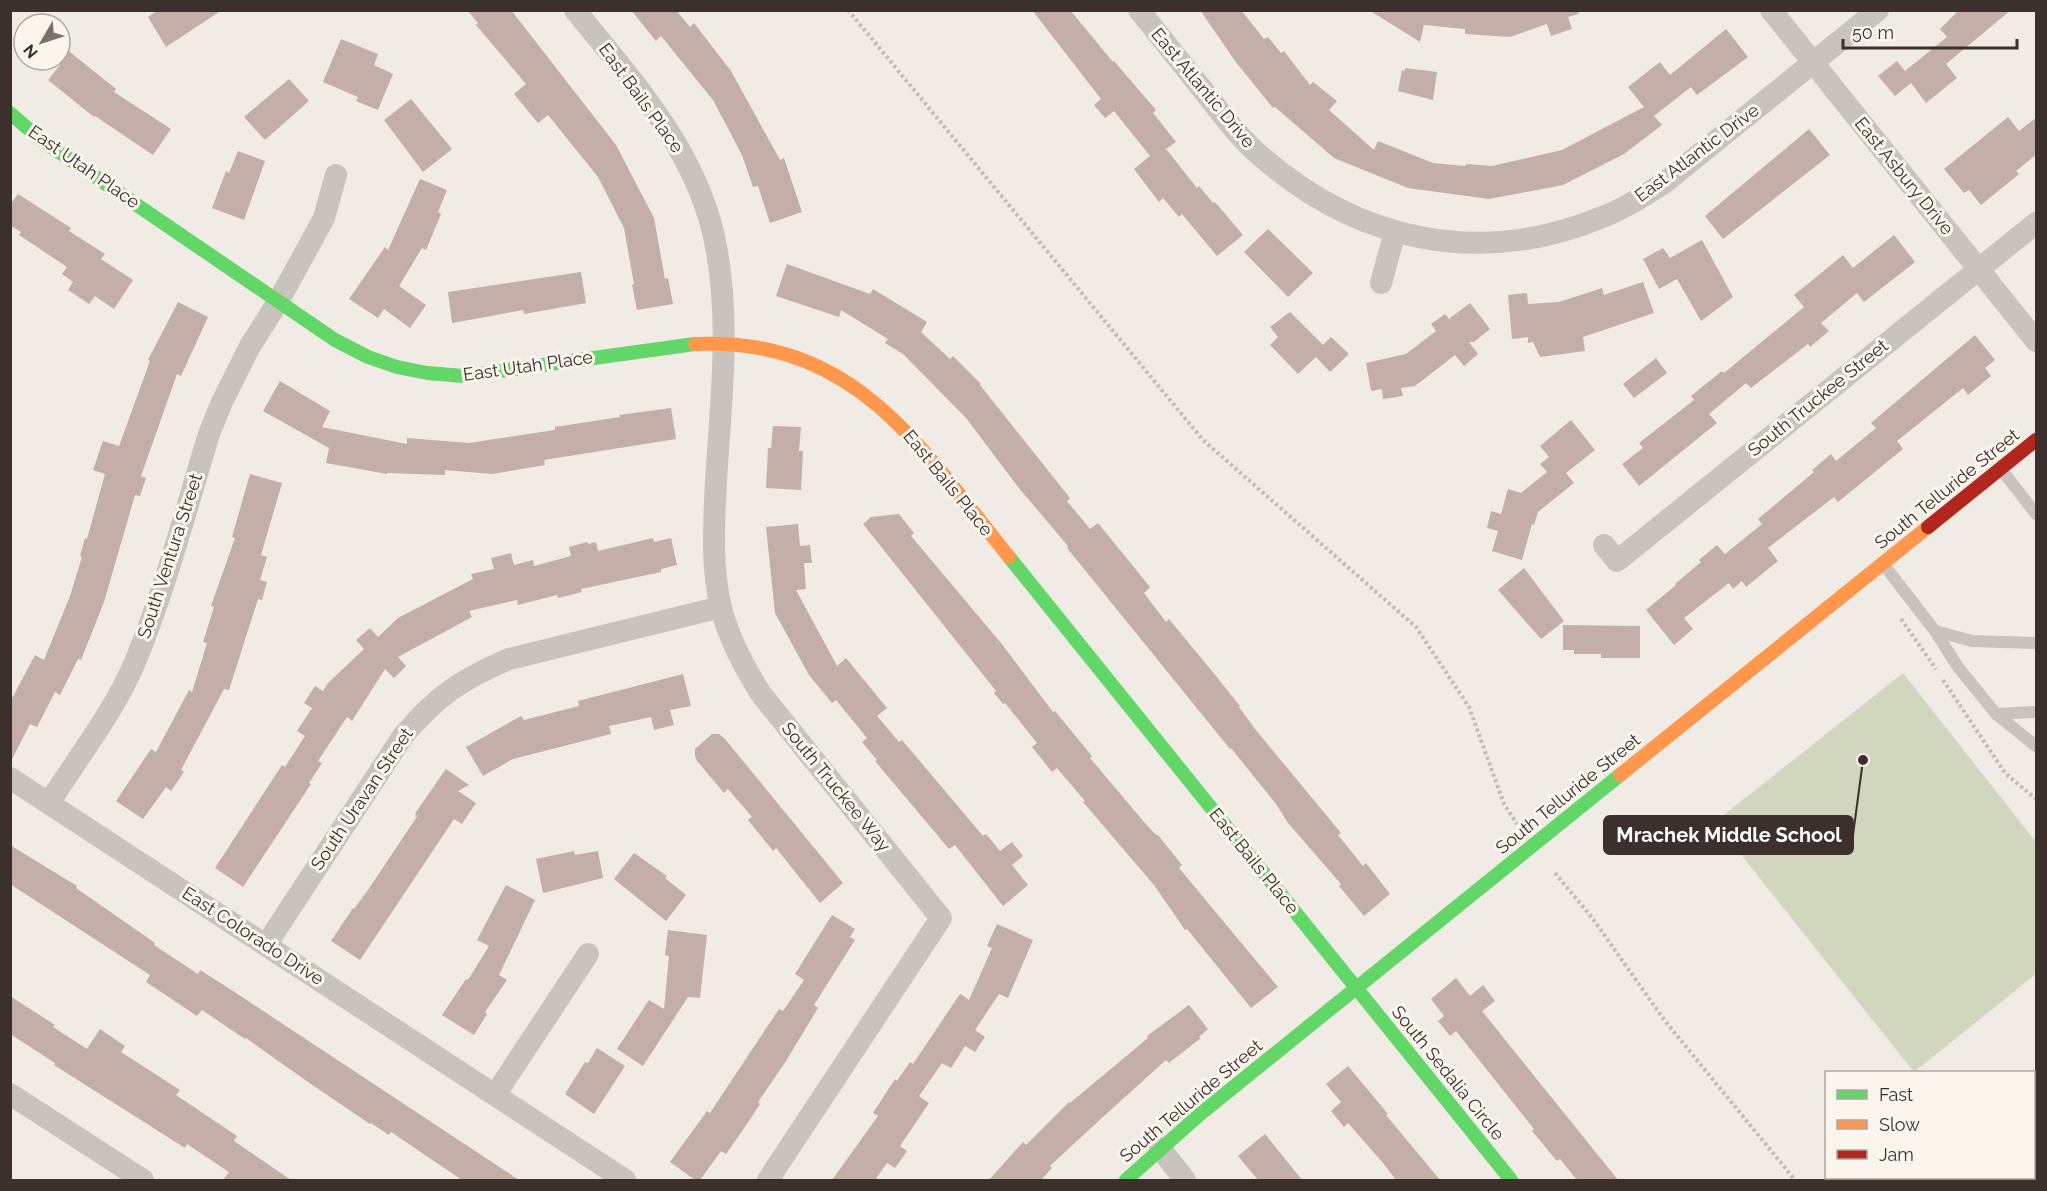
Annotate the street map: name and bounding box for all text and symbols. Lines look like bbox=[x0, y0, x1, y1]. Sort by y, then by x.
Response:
north arrow bbox=[12, 12, 72, 72]
scale bar bbox=[1843, 12, 2017, 50]
text: 50 m bbox=[1852, 22, 1894, 43]
street label: East Atlantic Drive bbox=[1147, 24, 1260, 152]
street label: East Bails Place bbox=[595, 39, 688, 157]
text: N bbox=[20, 40, 42, 62]
street label: East Atlantic Drive bbox=[1631, 99, 1763, 206]
street label: East Asbury Drive bbox=[1851, 113, 1958, 239]
street label: East Utah Place bbox=[25, 120, 144, 213]
street label: South Truckee Street bbox=[1744, 335, 1892, 460]
street label: East Utah Place bbox=[462, 346, 595, 385]
street label: South Telluride Street bbox=[1870, 424, 2023, 553]
street label: East Bails Place bbox=[899, 425, 998, 540]
street label: South Ventura Street bbox=[133, 471, 206, 641]
street label: South Truckee Way bbox=[778, 718, 895, 856]
street label: South Uravan Street bbox=[306, 724, 417, 874]
street label: South Telluride Street bbox=[1491, 729, 1644, 858]
street label: East Bails Place bbox=[1205, 803, 1304, 918]
callout: Mrachek Middle School bbox=[1604, 816, 1853, 854]
text: Mrachek Middle School bbox=[1616, 823, 1842, 847]
street label: East Colorado Drive bbox=[179, 882, 328, 989]
street label: South Sedalia Circle bbox=[1388, 1001, 1509, 1144]
street label: South Telluride Street bbox=[1115, 1035, 1266, 1166]
legend bbox=[1825, 1071, 2035, 1179]
text: Fast bbox=[1879, 1084, 1913, 1105]
text: Slow bbox=[1879, 1114, 1920, 1135]
text: Jam bbox=[1879, 1144, 1914, 1165]

